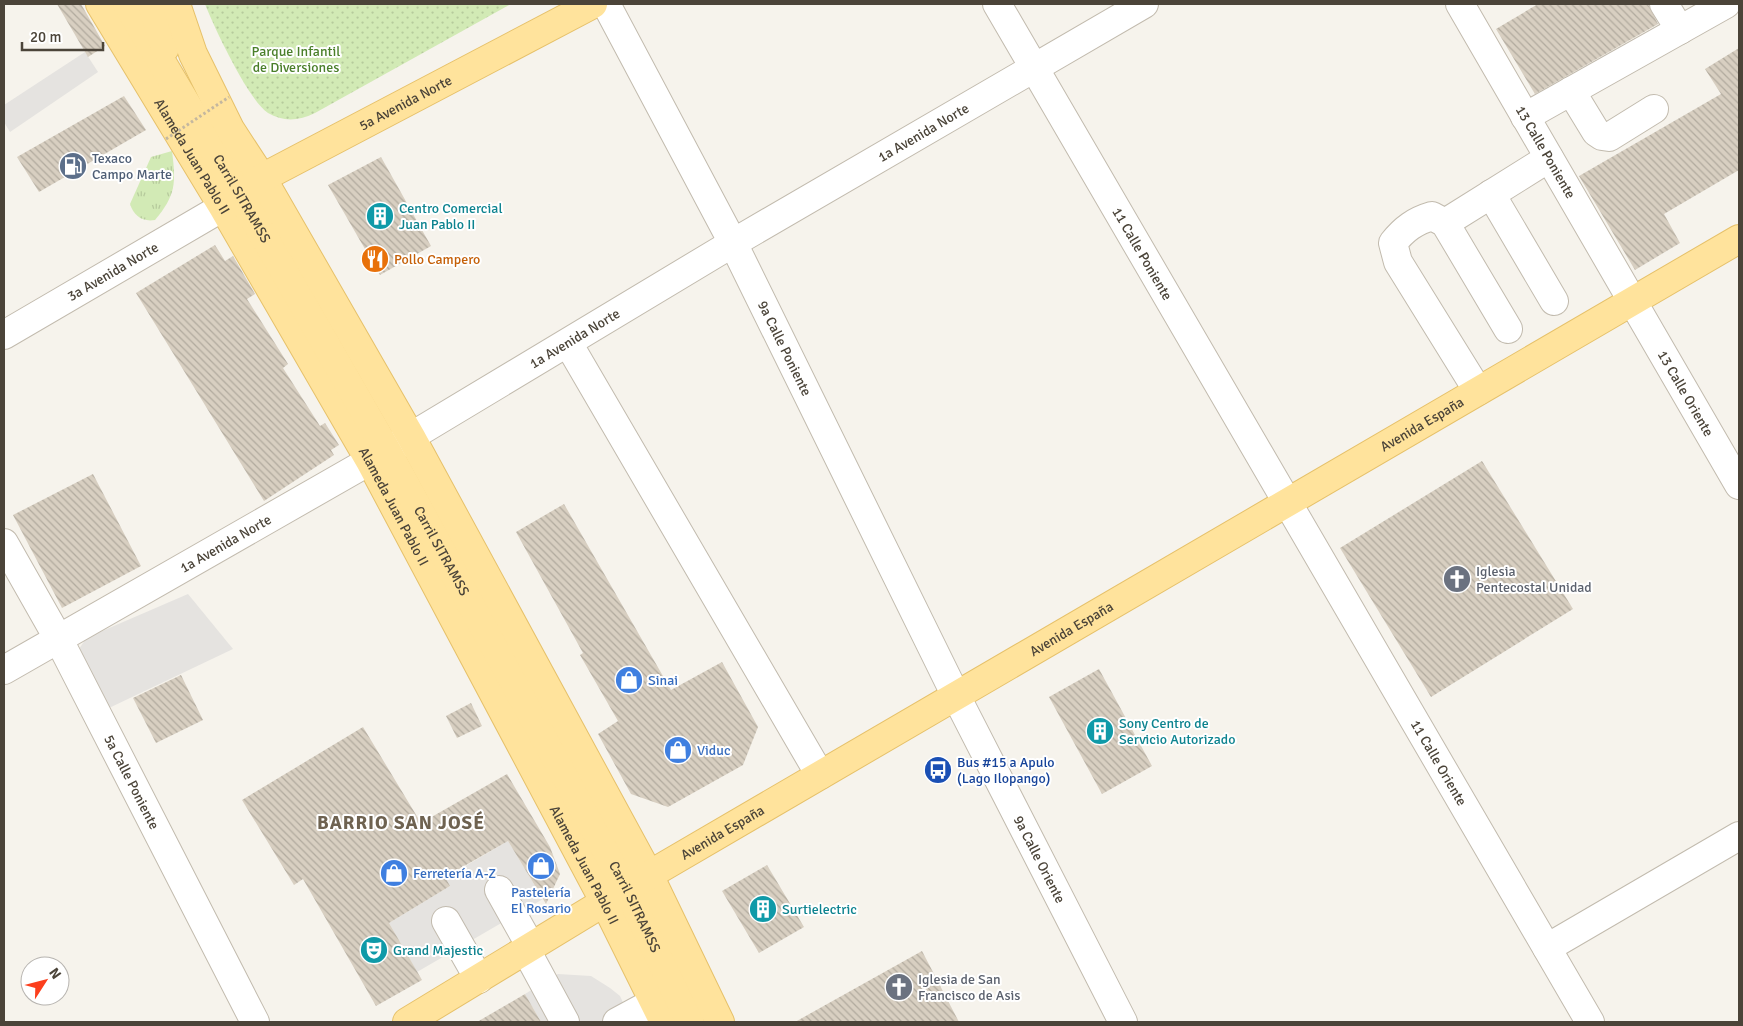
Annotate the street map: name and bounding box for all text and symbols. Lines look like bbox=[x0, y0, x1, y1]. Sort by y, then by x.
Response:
scale bar bbox=[22, 20, 104, 52]
text: 20 m bbox=[30, 28, 61, 46]
park label: Parque Infantil de Diversiones bbox=[252, 43, 340, 76]
street label: 5a Avenida Norte bbox=[356, 72, 455, 134]
street label: Alameda Juan Pablo II bbox=[150, 96, 233, 217]
street label: 1a Avenida Norte bbox=[875, 100, 972, 166]
street label: 13 Calle Poniente bbox=[1512, 103, 1579, 202]
place label: Texaco Campo Marte bbox=[92, 150, 172, 183]
fuel station icon: Texaco Campo Marte bbox=[58, 151, 88, 181]
street label: Carril SITRAMSS bbox=[209, 151, 274, 246]
place label: Centro Comercial Juan Pablo II bbox=[399, 200, 503, 233]
building icon: Centro Comercial Juan Pablo II bbox=[365, 201, 395, 231]
street label: 11 Calle Poniente bbox=[1108, 205, 1176, 303]
street label: 3a Avenida Norte bbox=[65, 239, 162, 305]
restaurant icon: Pollo Campero bbox=[360, 244, 390, 274]
place label: Pollo Campero bbox=[394, 251, 480, 268]
street label: 9a Calle Poniente bbox=[754, 298, 815, 399]
street label: 1a Avenida Norte bbox=[527, 305, 623, 372]
street label: 13 Calle Oriente bbox=[1654, 347, 1717, 440]
street label: Avenida España bbox=[1377, 393, 1467, 455]
street label: Alameda Juan Pablo II bbox=[355, 444, 432, 569]
street label: Carril SITRAMSS bbox=[410, 503, 473, 599]
street label: 1a Avenida Norte bbox=[177, 511, 274, 577]
place label: Iglesia Pentecostal Unidad bbox=[1476, 563, 1592, 596]
church icon: Iglesia Pentecostal Unidad bbox=[1442, 564, 1472, 594]
street label: Avenida España bbox=[1027, 598, 1116, 660]
shop icon: Sinai bbox=[614, 665, 644, 695]
place label: Sinai bbox=[648, 672, 678, 689]
place label: Sony Centro de Servicio Autorizado bbox=[1119, 715, 1236, 748]
building icon: Sony Centro de Servicio Autorizado bbox=[1085, 716, 1115, 746]
street label: 11 Calle Oriente bbox=[1407, 717, 1470, 809]
street label: 5a Calle Poniente bbox=[100, 732, 163, 832]
shop icon: Viduc bbox=[663, 735, 693, 765]
place label: Viduc bbox=[697, 742, 731, 759]
place label: Bus #15 a Apulo (Lago Ilopango) bbox=[957, 754, 1055, 787]
bus stop icon: Bus #15 a Apulo (Lago Ilopango) bbox=[923, 755, 953, 785]
street label: Avenida España bbox=[678, 802, 767, 864]
street label: Alameda Juan Pablo II bbox=[546, 803, 622, 927]
district label: BARRIO SAN JOSÉ bbox=[317, 811, 485, 835]
street label: 9a Calle Oriente bbox=[1010, 813, 1069, 906]
shop icon: Pastelería El Rosario bbox=[526, 851, 556, 881]
shop icon: Ferretería A-Z bbox=[379, 858, 409, 888]
street label: Carril SITRAMSS bbox=[605, 858, 664, 955]
place label: Ferretería A-Z bbox=[413, 865, 496, 882]
place label: Pastelería El Rosario bbox=[511, 884, 571, 917]
building icon: Surtielectric bbox=[748, 894, 778, 924]
place label: Surtielectric bbox=[782, 901, 857, 918]
theatre icon: Grand Majestic bbox=[359, 935, 389, 965]
place label: Grand Majestic bbox=[393, 942, 484, 959]
north arrow bbox=[20, 956, 70, 1006]
text: N bbox=[45, 965, 65, 983]
place label: Iglesia de San Francisco de Asis bbox=[918, 971, 1020, 1004]
church icon: Iglesia de San Francisco de Asis bbox=[884, 972, 914, 1002]

